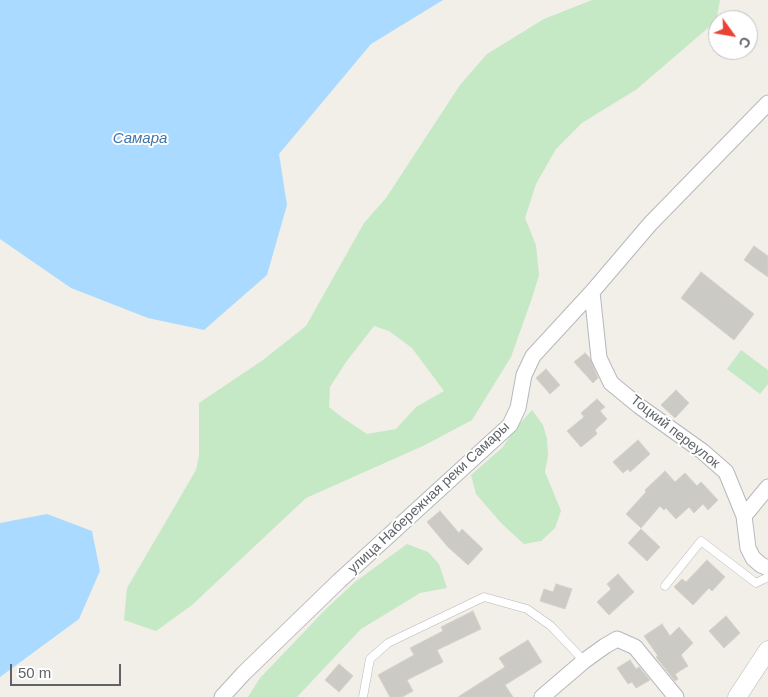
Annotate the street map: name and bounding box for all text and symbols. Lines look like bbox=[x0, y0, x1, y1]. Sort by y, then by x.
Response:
north arrow bbox=[708, 10, 758, 60]
text: С bbox=[735, 34, 754, 51]
water label: Самара bbox=[113, 130, 167, 148]
street label: Тоцкий переулок bbox=[627, 392, 723, 472]
street label: улица Набережная реки Самары bbox=[345, 419, 513, 577]
scale bar bbox=[12, 654, 124, 686]
text: 50 m bbox=[18, 664, 51, 681]

